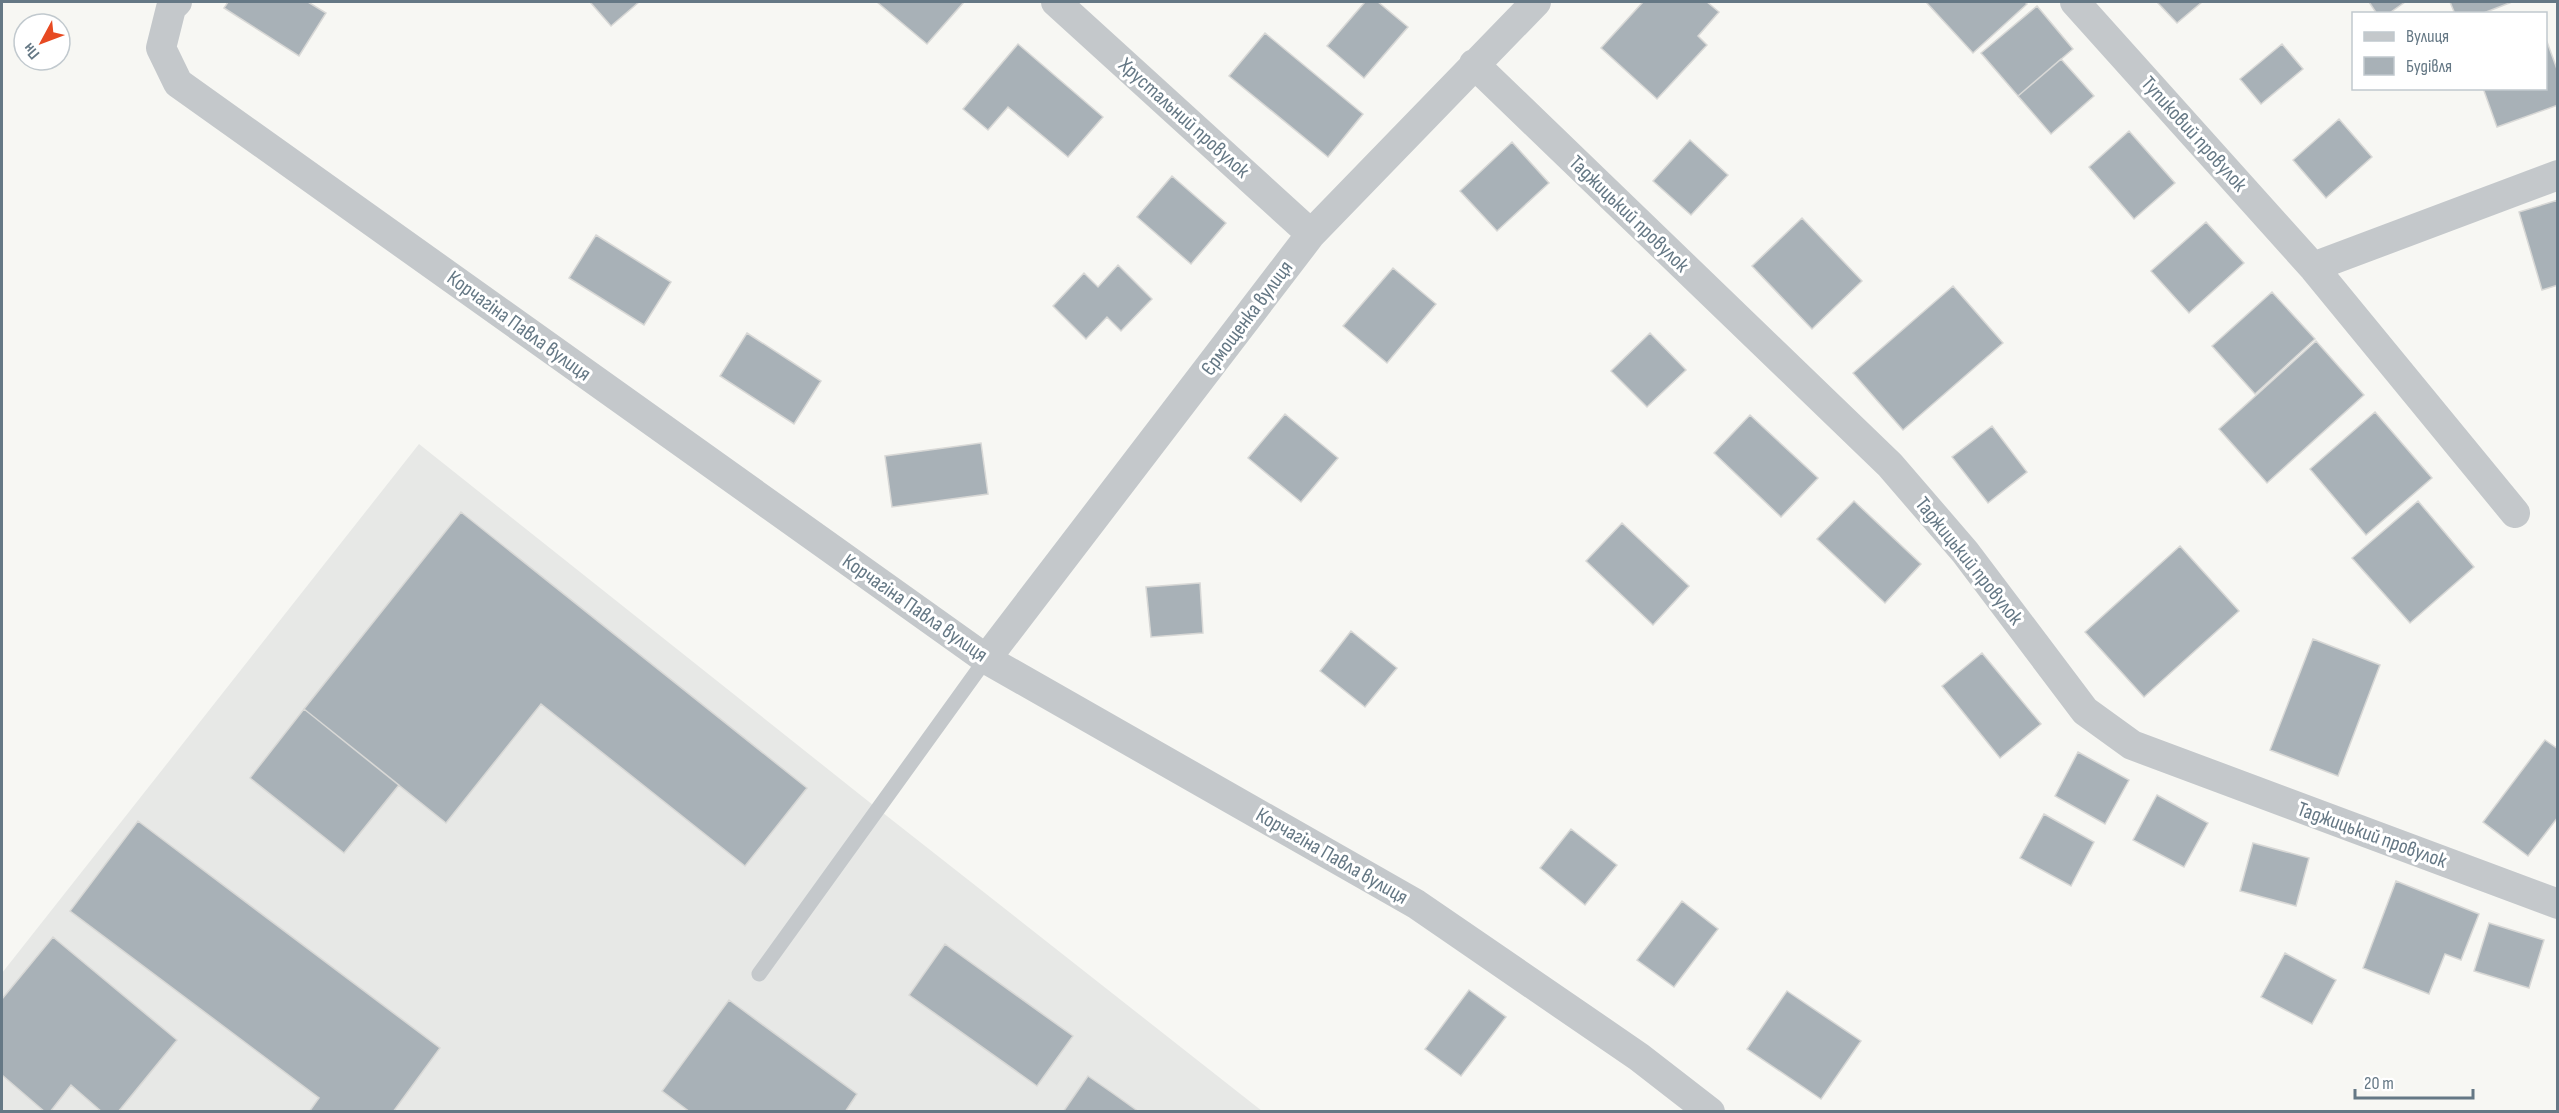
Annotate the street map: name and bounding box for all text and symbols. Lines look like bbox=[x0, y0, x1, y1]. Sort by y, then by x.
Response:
north arrow bbox=[12, 12, 72, 72]
legend bbox=[2352, 12, 2547, 90]
text: Вулиця bbox=[2406, 26, 2449, 47]
text: Пн bbox=[20, 39, 44, 63]
street label: Хрустальний провулок bbox=[1113, 52, 1255, 183]
text: Будівля bbox=[2406, 56, 2452, 77]
street label: Тупиковий провулок bbox=[2136, 71, 2252, 197]
street label: Таджицький провулок bbox=[1564, 150, 1694, 278]
street label: Єрмощенка вулиця bbox=[1196, 256, 1298, 380]
street label: Корчагіна Павла вулиця bbox=[442, 265, 596, 387]
street label: Таджицький провулок bbox=[1910, 492, 2028, 630]
street label: Корчагіна Павла вулиця bbox=[838, 549, 992, 667]
street label: Таджицький провулок bbox=[2294, 796, 2450, 874]
street label: Корчагіна Павла вулиця bbox=[1252, 802, 1412, 910]
scale bar bbox=[2355, 1062, 2474, 1100]
text: 20 m bbox=[2364, 1073, 2394, 1094]

